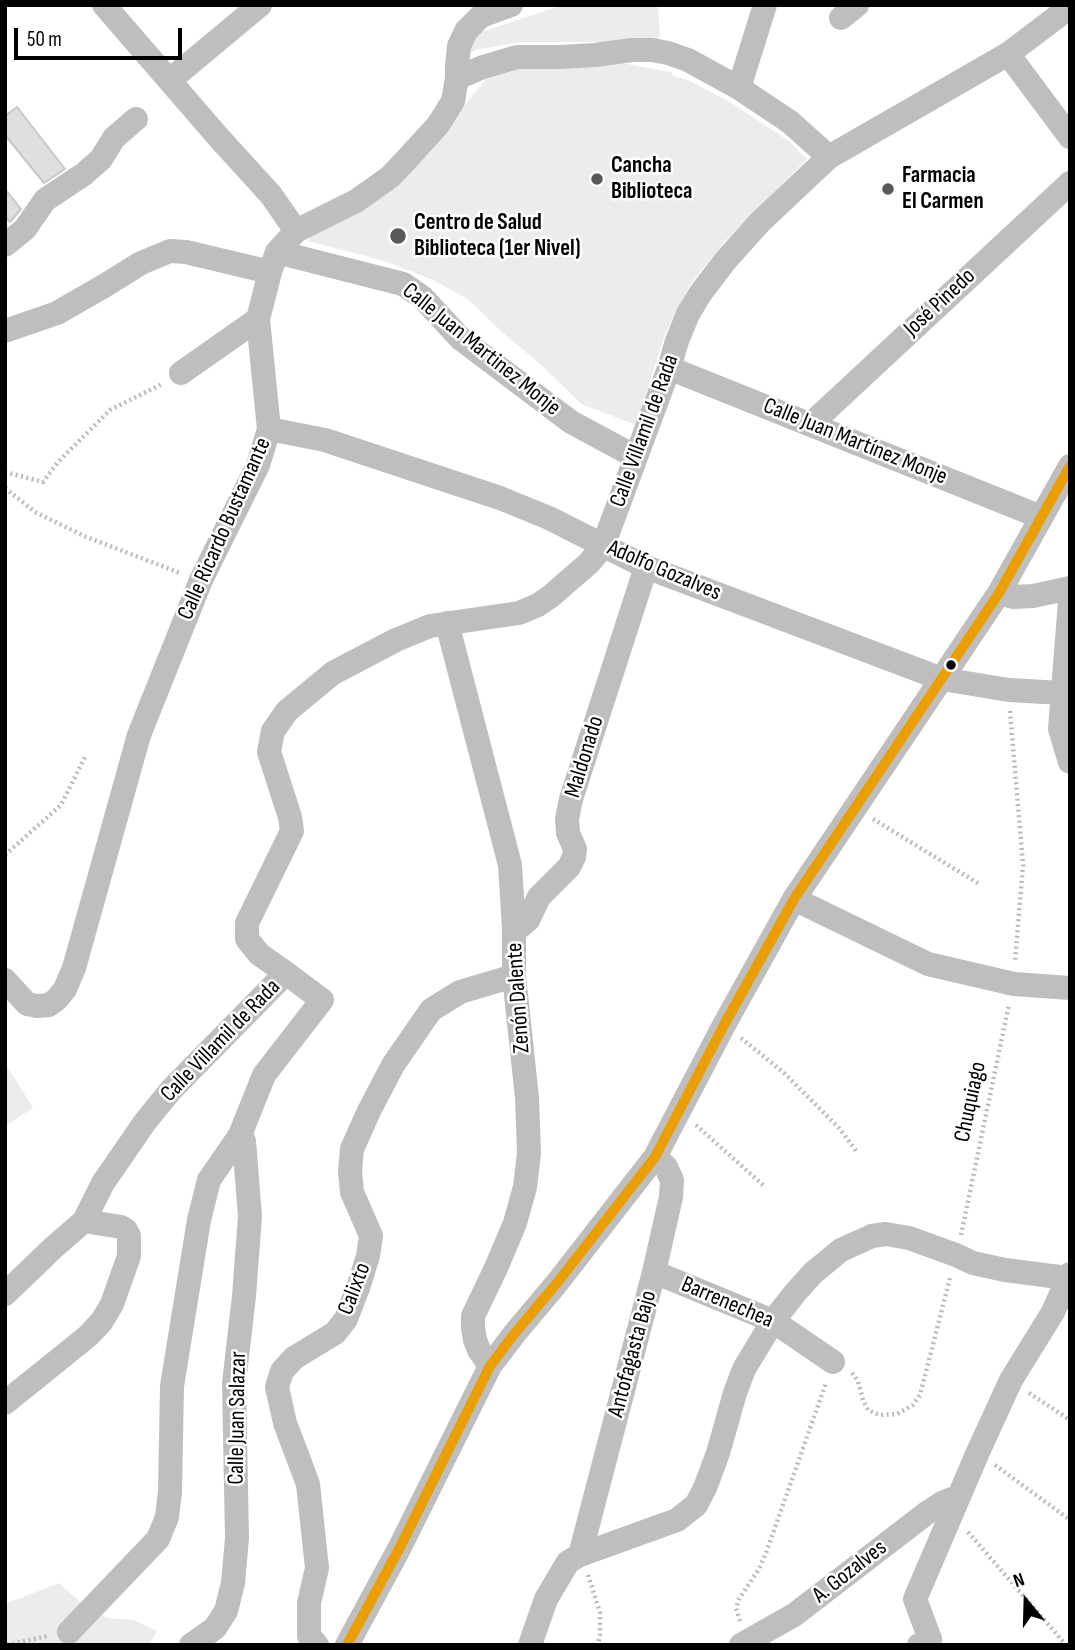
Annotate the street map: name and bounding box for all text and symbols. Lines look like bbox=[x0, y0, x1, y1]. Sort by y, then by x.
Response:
scale bar bbox=[18, 14, 186, 58]
text: 50 m bbox=[27, 27, 62, 52]
place label: Cancha Biblioteca bbox=[611, 152, 692, 206]
place label: Farmacia El Carmen bbox=[902, 162, 984, 216]
marker: Cancha Biblioteca bbox=[589, 171, 605, 187]
marker: Farmacia El Carmen bbox=[880, 181, 896, 197]
place label: Centro de Salud Biblioteca (1er Nivel) bbox=[414, 209, 580, 263]
marker: Centro de Salud Biblioteca (1er Nivel) bbox=[388, 226, 408, 246]
street label: José Pinedo bbox=[899, 263, 981, 343]
street label: Calle Juan Martinez Monje bbox=[396, 278, 566, 422]
street label: Calle Villamil de Rada bbox=[605, 351, 685, 511]
street label: Calle Juan Martínez Monje bbox=[759, 393, 951, 491]
street label: Calle Ricardo Bustamante bbox=[172, 434, 278, 624]
street label: Adolfo Gozalves bbox=[603, 535, 725, 607]
unlabelled marker bbox=[944, 658, 958, 672]
street label: Maldonado bbox=[560, 713, 610, 801]
street label: Zenón Dalente bbox=[501, 942, 537, 1054]
street label: Calle Villamil de Rada bbox=[155, 974, 287, 1108]
street label: Chuquiago bbox=[949, 1059, 993, 1145]
street label: Calixto bbox=[333, 1259, 377, 1319]
street label: Barrenechea bbox=[677, 1271, 777, 1335]
street label: Antofagasta Bajo bbox=[603, 1288, 663, 1420]
street label: Calle Juan Salazar bbox=[223, 1351, 253, 1485]
street label: A. Gozalves bbox=[807, 1534, 893, 1610]
north arrow bbox=[991, 1566, 1061, 1636]
text: N bbox=[1010, 1568, 1028, 1593]

